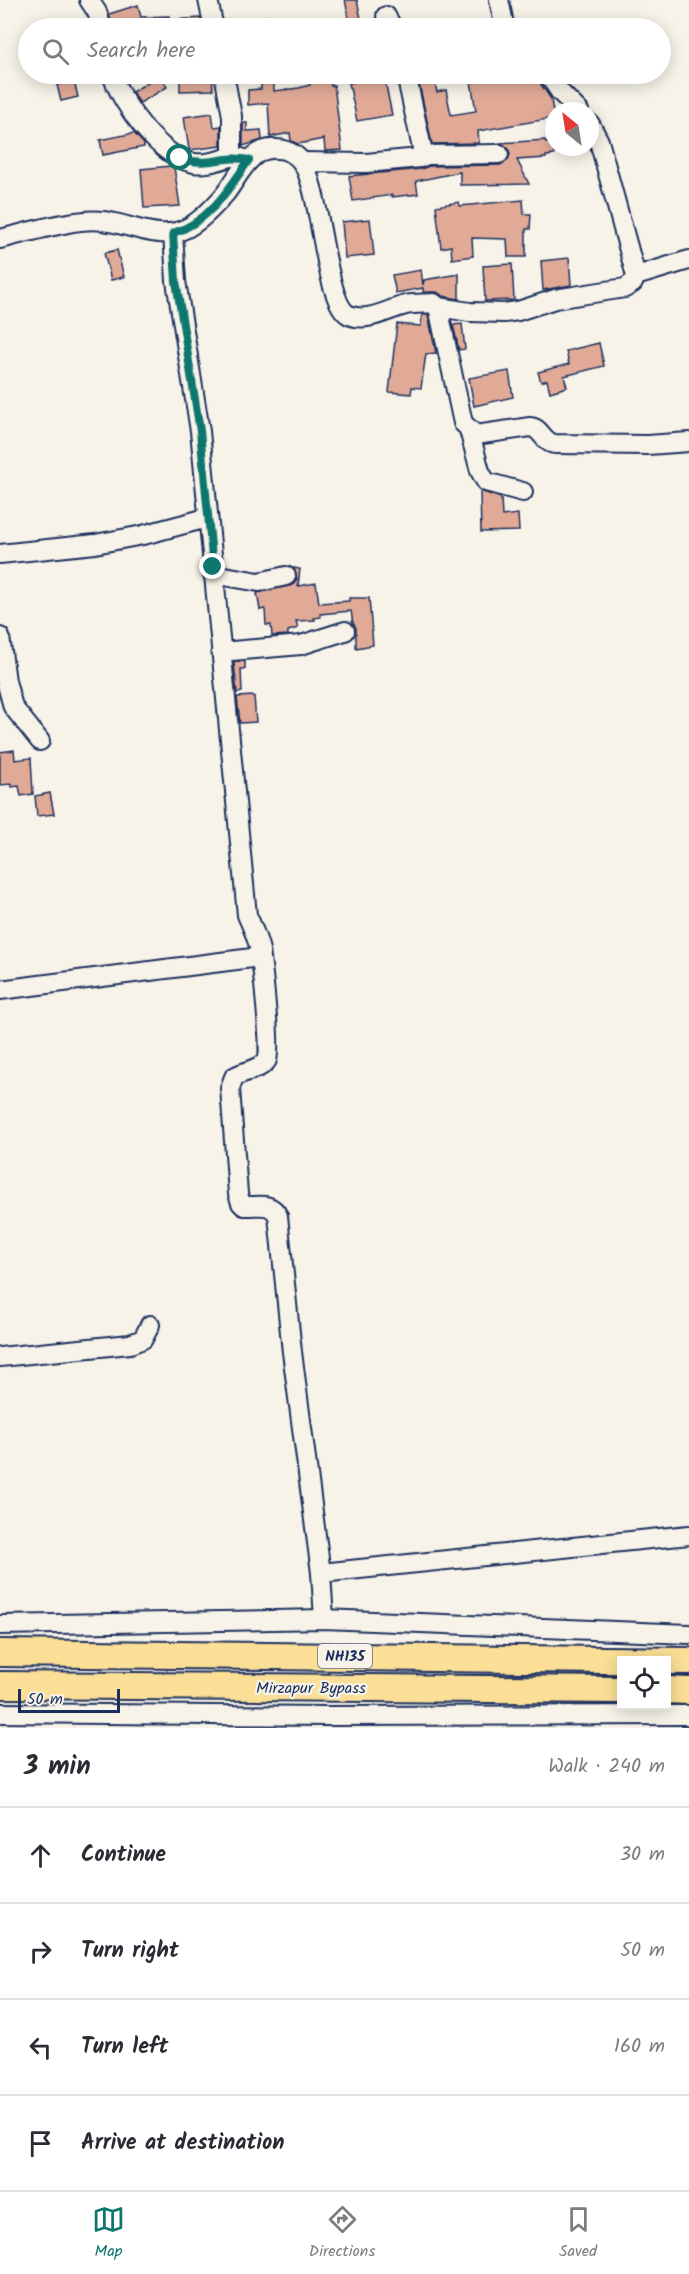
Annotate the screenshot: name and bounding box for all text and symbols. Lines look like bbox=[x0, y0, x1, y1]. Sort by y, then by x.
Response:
search box bbox=[18, 18, 671, 84]
text: Search here bbox=[87, 34, 195, 69]
icon: search bbox=[39, 35, 72, 68]
north arrow bbox=[545, 102, 599, 156]
route start bbox=[166, 144, 192, 170]
route end bbox=[199, 553, 225, 579]
road number: NH135 bbox=[318, 1644, 372, 1668]
map controls bbox=[617, 1656, 671, 1710]
button: locate bbox=[617, 1656, 671, 1710]
street label: Mirzapur Bypass bbox=[256, 1676, 366, 1701]
scale bar bbox=[18, 1686, 120, 1714]
text: 50 m bbox=[27, 1687, 63, 1712]
text: 3 min bbox=[24, 1746, 91, 1788]
text: Walk · 240 m bbox=[548, 1751, 665, 1783]
text: Continue bbox=[81, 1838, 166, 1873]
icon: ahead bbox=[24, 1839, 57, 1872]
text: 30 m bbox=[620, 1839, 665, 1871]
text: Turn right bbox=[81, 1934, 179, 1969]
icon: right bbox=[24, 1935, 57, 1968]
text: 50 m bbox=[620, 1935, 665, 1967]
text: Turn left bbox=[81, 2030, 168, 2065]
icon: left bbox=[24, 2031, 57, 2064]
text: 160 m bbox=[614, 2031, 665, 2063]
text: Arrive at destination bbox=[81, 2126, 284, 2161]
icon: arrive bbox=[24, 2127, 57, 2160]
tab: Map bbox=[92, 2203, 125, 2264]
tab: Directions bbox=[309, 2203, 375, 2264]
tab: Saved bbox=[559, 2203, 597, 2264]

